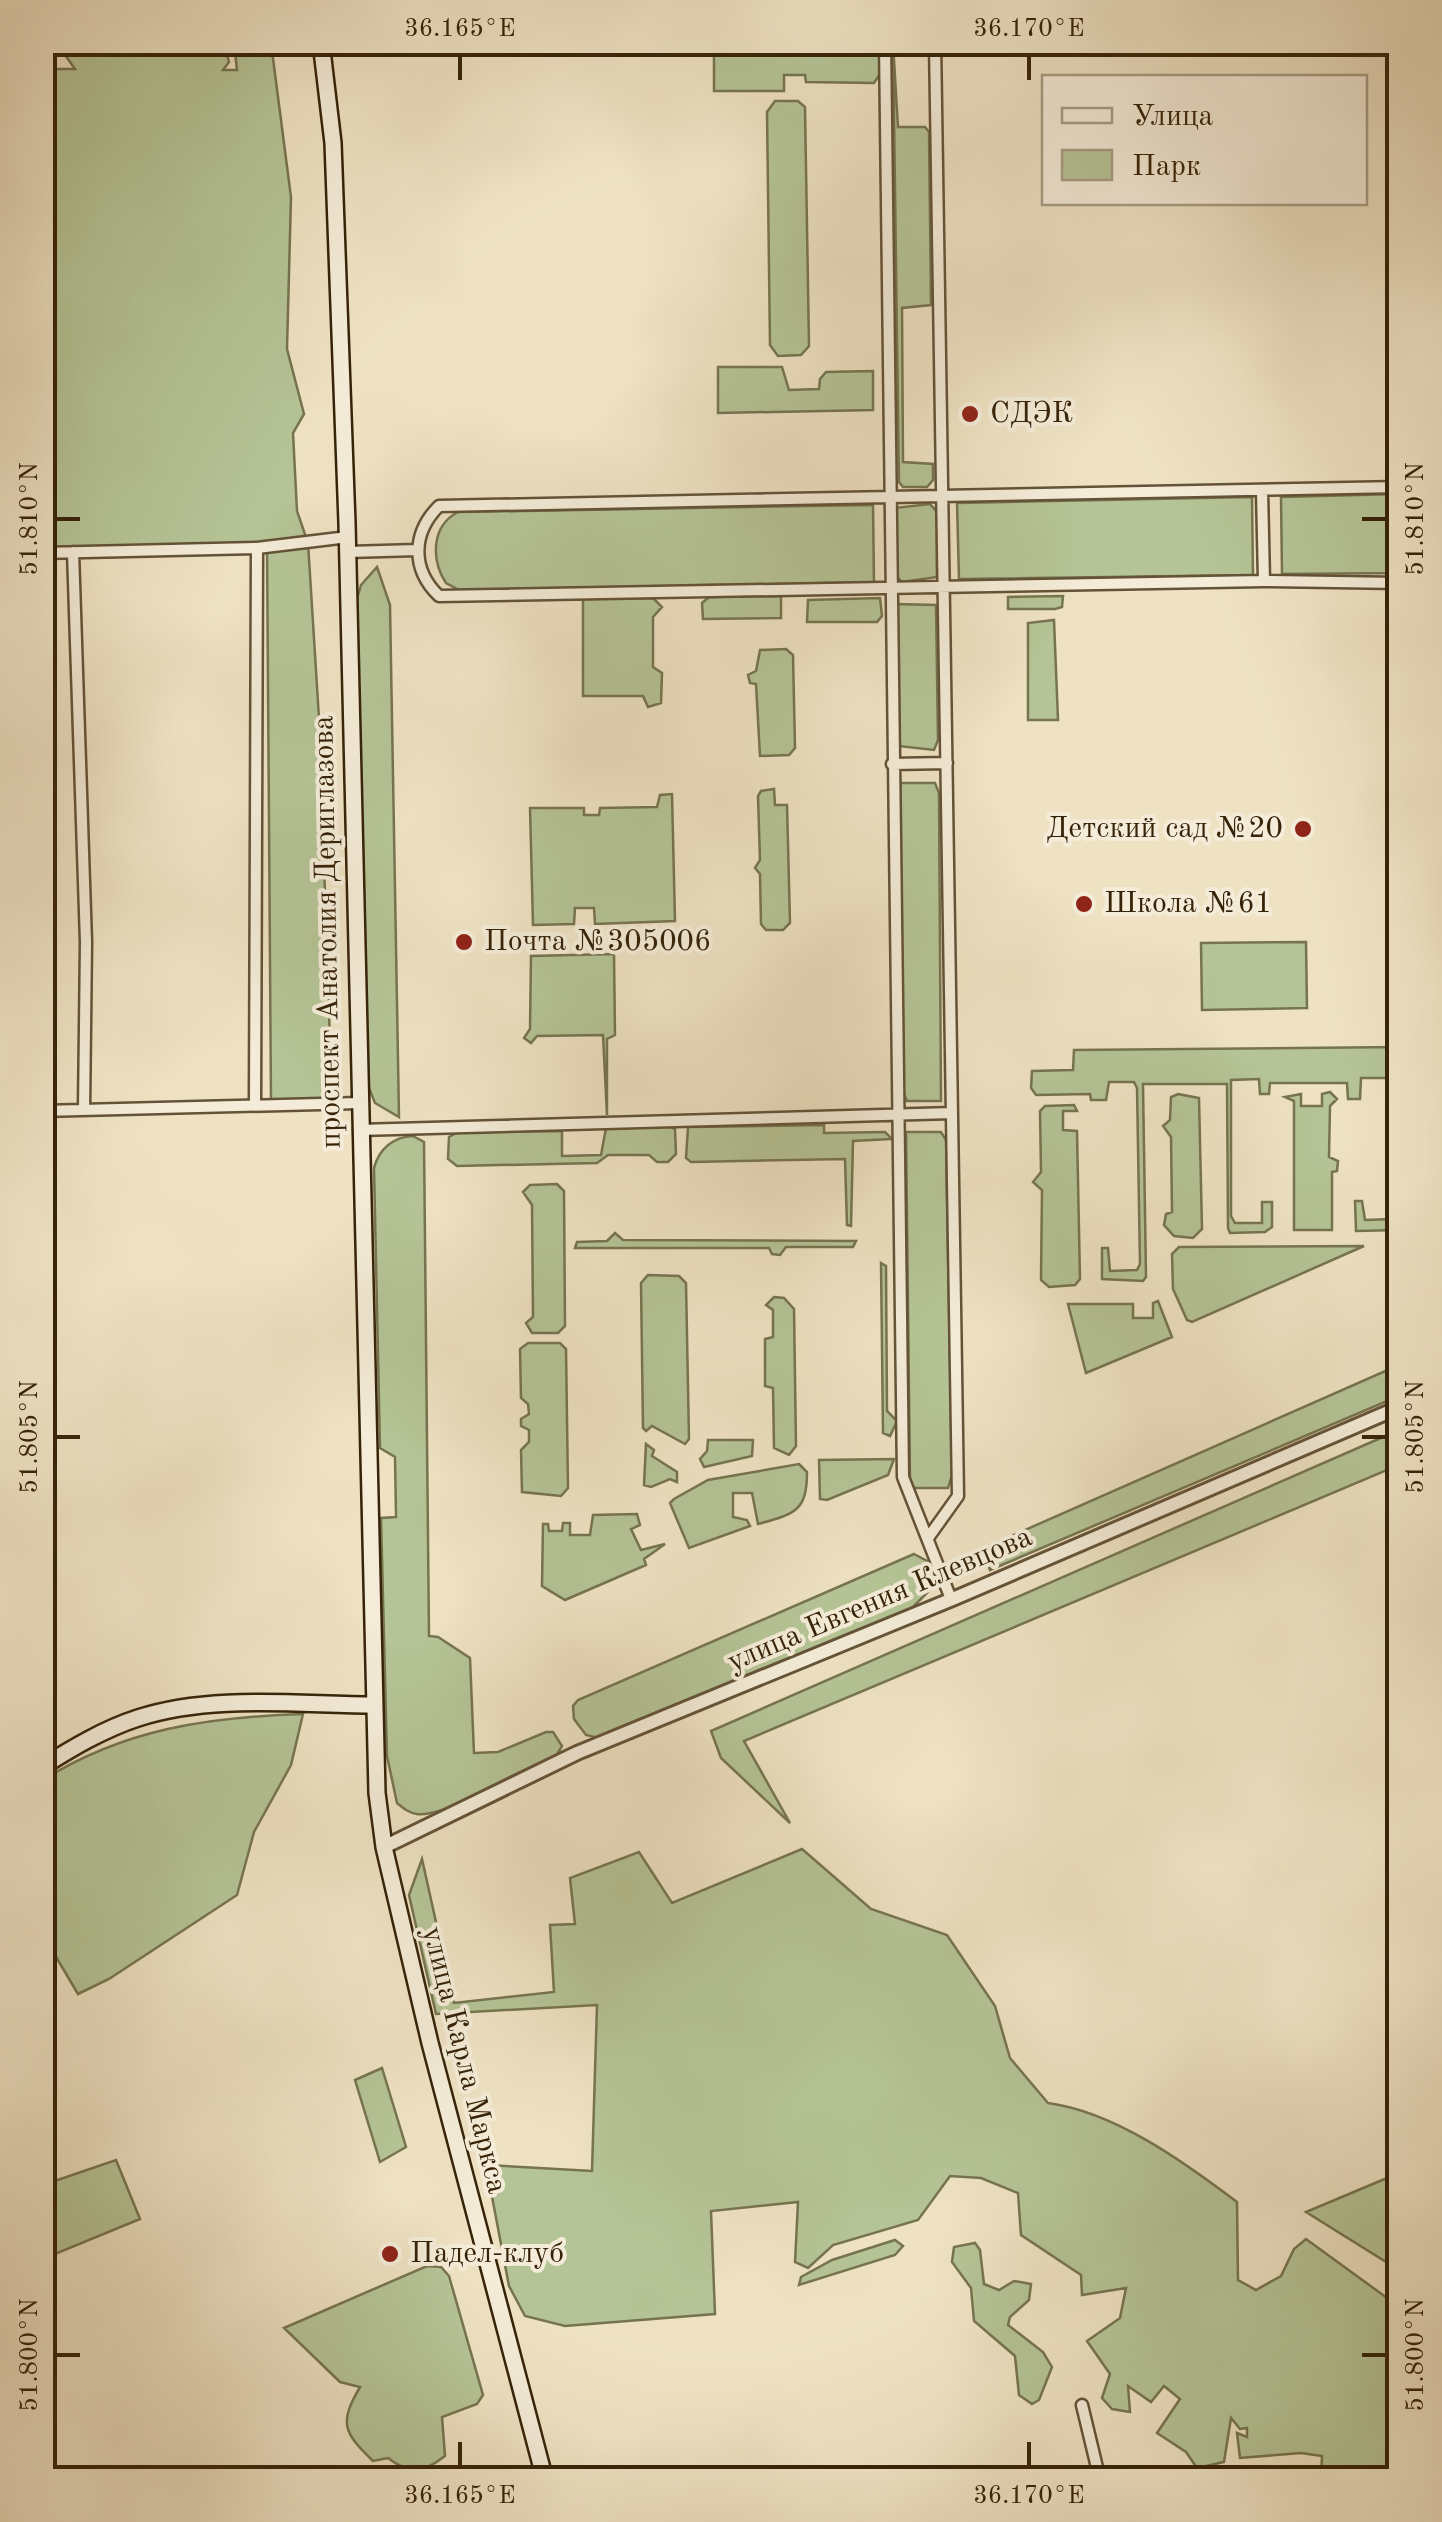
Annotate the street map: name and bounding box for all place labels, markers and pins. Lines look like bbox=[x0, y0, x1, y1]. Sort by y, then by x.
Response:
place label: СДЭК bbox=[990, 399, 1073, 429]
marker: СДЭК bbox=[959, 403, 981, 425]
place label: Детский сад №20 bbox=[1046, 814, 1283, 844]
marker: Детский сад №20 bbox=[1292, 818, 1314, 840]
place label: Школа №61 bbox=[1104, 889, 1272, 919]
marker: Школа №61 bbox=[1073, 893, 1095, 915]
place label: Почта №305006 bbox=[484, 927, 711, 957]
marker: Почта №305006 bbox=[453, 931, 475, 953]
place label: Падел-клуб bbox=[410, 2239, 564, 2269]
marker: Падел-клуб bbox=[379, 2243, 401, 2265]

